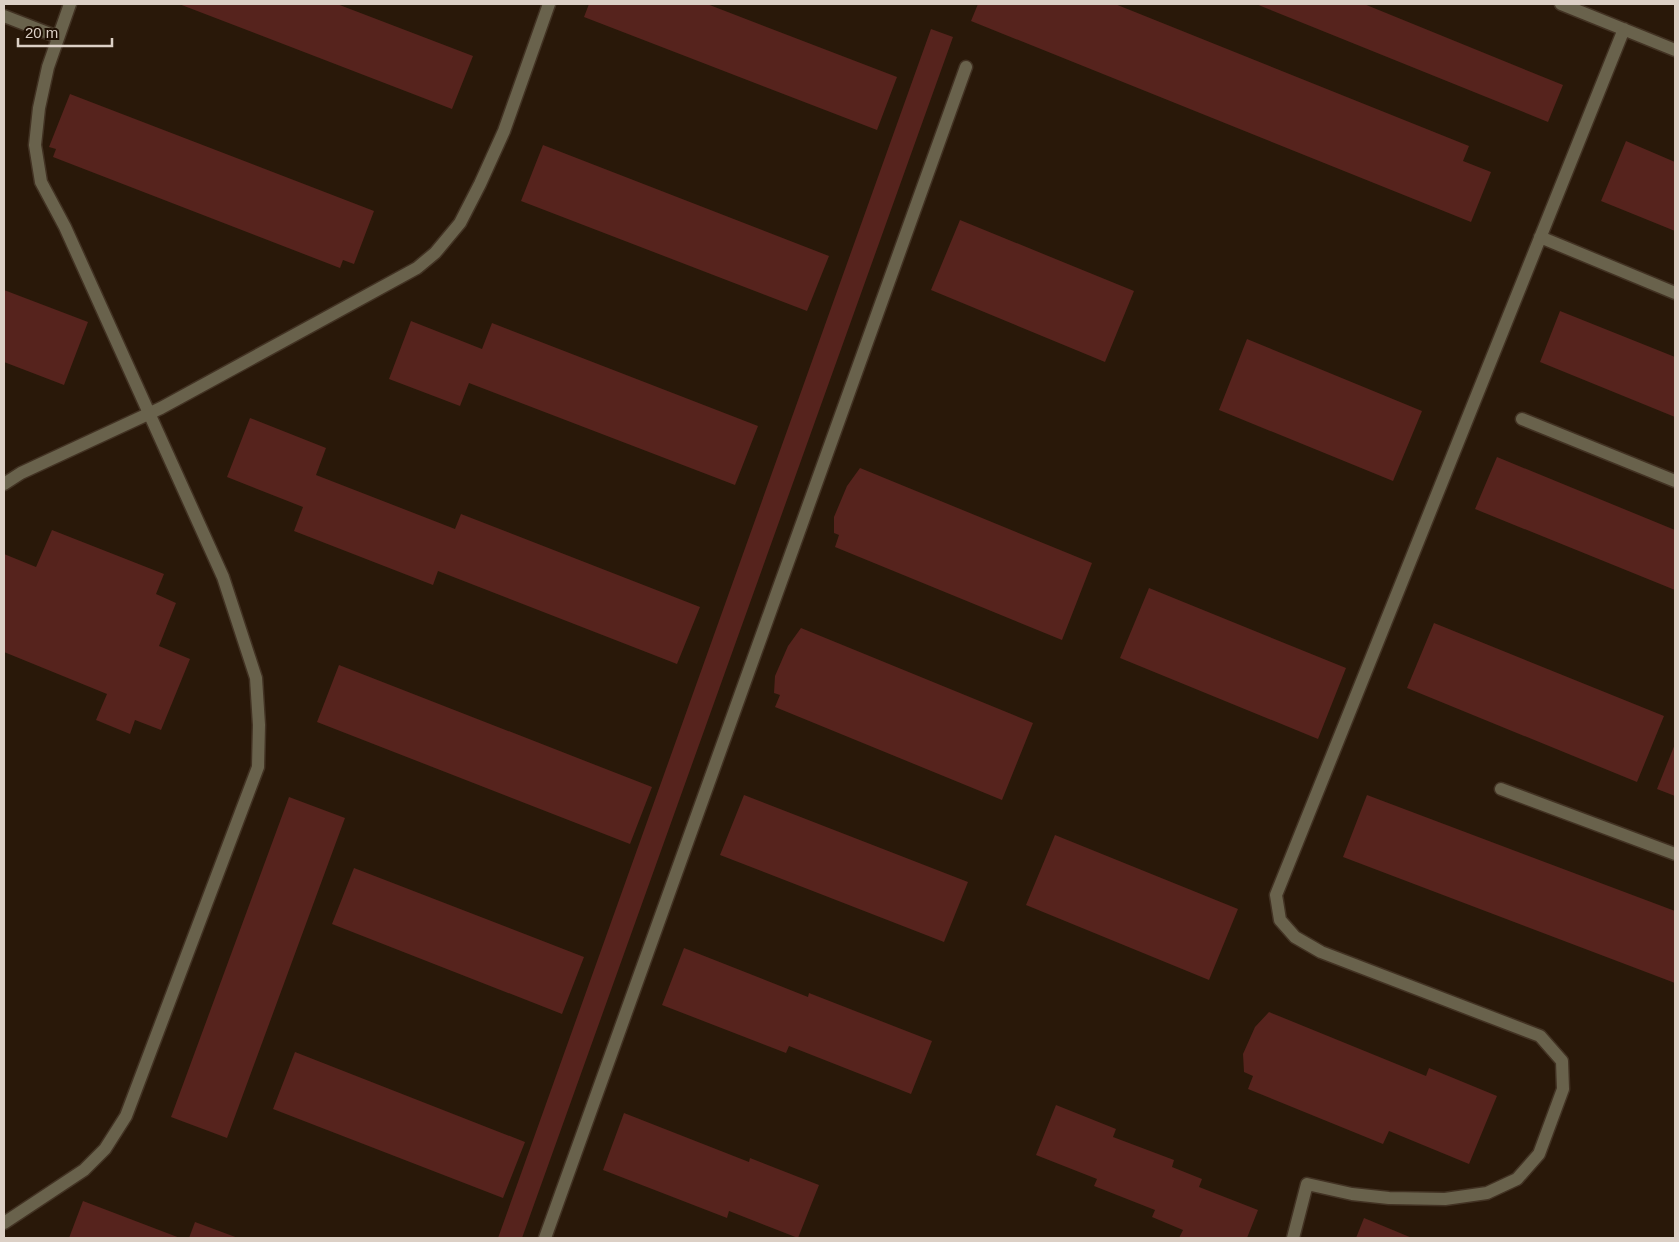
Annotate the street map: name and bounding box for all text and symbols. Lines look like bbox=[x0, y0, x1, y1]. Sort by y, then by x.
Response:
scale bar bbox=[18, 15, 111, 47]
text: 20 m bbox=[25, 24, 58, 41]

